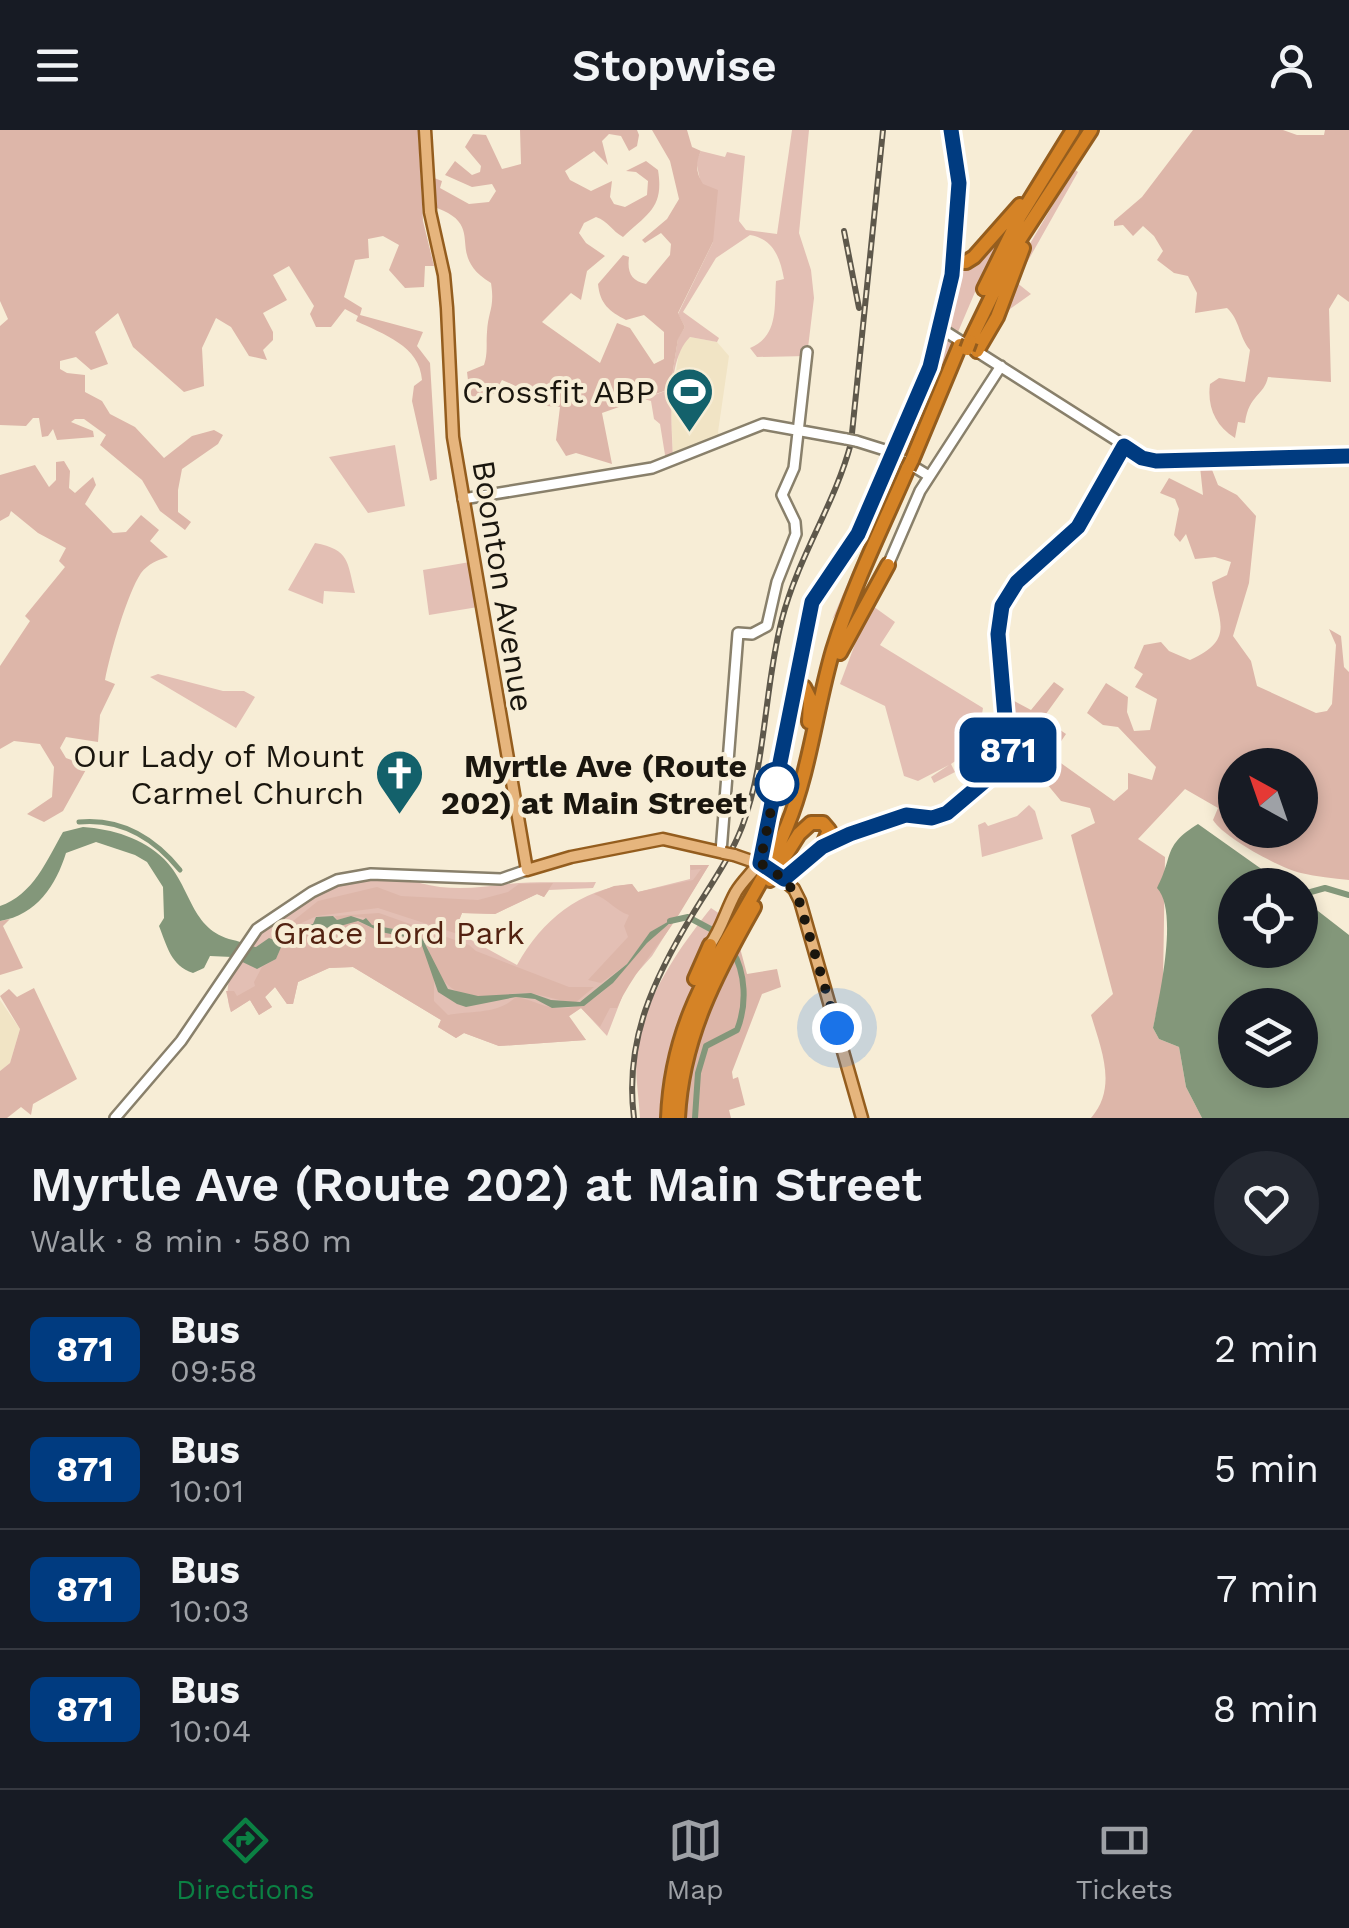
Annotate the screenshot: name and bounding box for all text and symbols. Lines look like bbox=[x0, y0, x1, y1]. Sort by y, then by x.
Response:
icon: menu bbox=[30, 38, 85, 93]
icon: person bbox=[1264, 38, 1319, 93]
text: Stopwise bbox=[572, 39, 777, 92]
sports icon: Crossfit ABP bbox=[664, 366, 716, 434]
place label: Crossfit ABP bbox=[462, 373, 655, 411]
street label: Boonton Avenue bbox=[464, 458, 542, 714]
line badge: 871 bbox=[950, 718, 1066, 782]
text: 871 bbox=[979, 729, 1037, 771]
place label: Our Lady of Mount Carmel Church bbox=[73, 737, 364, 812]
place label: Myrtle Ave (Route 202) at Main Street bbox=[441, 747, 747, 822]
church icon: Our Lady of Mount Carmel Church bbox=[373, 748, 425, 816]
north arrow bbox=[1218, 748, 1318, 848]
map controls bbox=[1218, 748, 1318, 1088]
marker: Myrtle Ave (Route 202) at Main Street bbox=[756, 763, 798, 805]
button: locate bbox=[1218, 868, 1318, 968]
park label: Grace Lord Park bbox=[273, 914, 525, 952]
button: layers bbox=[1218, 988, 1318, 1088]
your location bbox=[812, 1003, 862, 1053]
button: heart bbox=[1214, 1151, 1319, 1256]
text: Myrtle Ave (Route 202) at Main Street bbox=[30, 1156, 922, 1213]
text: Walk · 8 min · 580 m bbox=[30, 1222, 352, 1260]
text: Bus bbox=[170, 1308, 240, 1352]
text: 2 min bbox=[1214, 1327, 1319, 1371]
text: 871 bbox=[56, 1328, 114, 1370]
text: 09:58 bbox=[170, 1352, 257, 1390]
text: Bus bbox=[170, 1428, 240, 1472]
text: 5 min bbox=[1214, 1447, 1319, 1491]
text: 871 bbox=[56, 1448, 114, 1490]
text: 10:01 bbox=[170, 1472, 244, 1510]
text: Bus bbox=[170, 1548, 240, 1592]
text: 7 min bbox=[1216, 1567, 1319, 1611]
text: 871 bbox=[56, 1568, 114, 1610]
text: 10:03 bbox=[170, 1592, 250, 1630]
text: Bus bbox=[170, 1668, 240, 1712]
text: 8 min bbox=[1213, 1687, 1319, 1731]
text: 871 bbox=[56, 1688, 114, 1730]
text: 10:04 bbox=[170, 1712, 251, 1750]
tab: Directions bbox=[176, 1813, 314, 1906]
tab: Map bbox=[667, 1813, 724, 1906]
tab: Tickets bbox=[1076, 1813, 1173, 1906]

